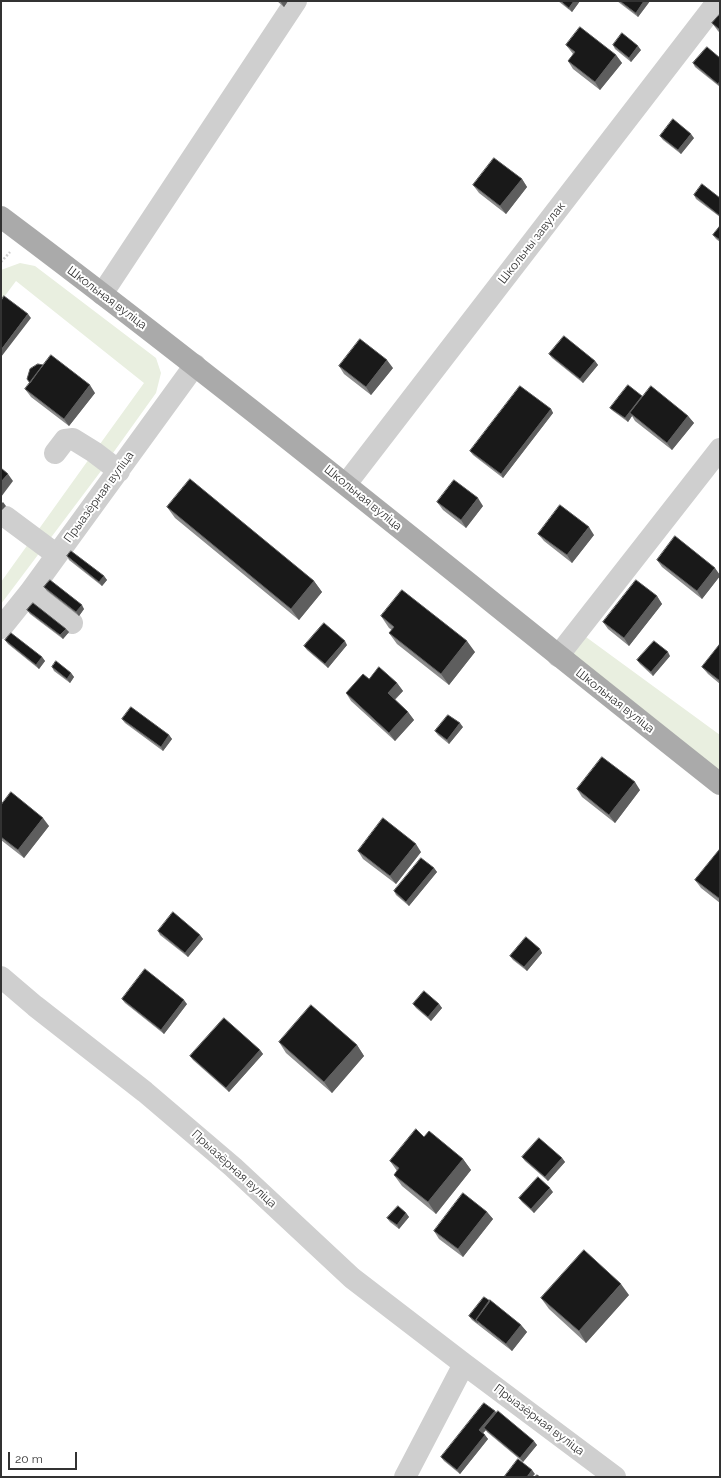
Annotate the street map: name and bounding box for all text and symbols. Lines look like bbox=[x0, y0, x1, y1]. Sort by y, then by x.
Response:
street label: Школьны завулак bbox=[496, 199, 568, 287]
street label: Школьная вуліца bbox=[64, 263, 150, 333]
street label: Прыазёрная вуліца bbox=[61, 449, 137, 545]
street label: Школьная вуліца bbox=[321, 462, 405, 534]
street label: Школьная вуліца bbox=[573, 666, 657, 736]
street label: Прыазёрная вуліца bbox=[189, 1127, 279, 1211]
street label: Прыазёрная вуліца bbox=[491, 1381, 587, 1459]
scale bar bbox=[10, 1444, 79, 1470]
text: 20 m bbox=[15, 1452, 43, 1466]

